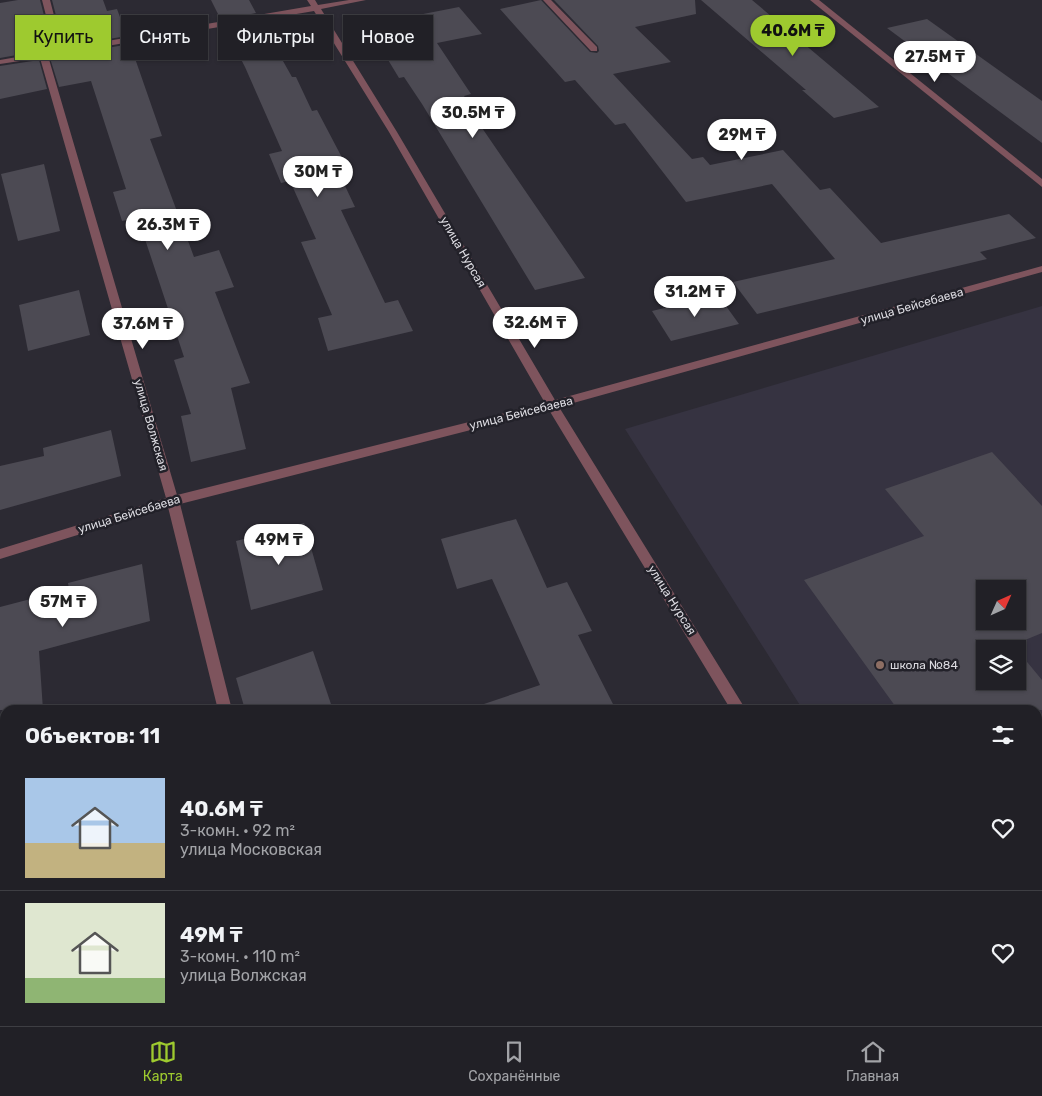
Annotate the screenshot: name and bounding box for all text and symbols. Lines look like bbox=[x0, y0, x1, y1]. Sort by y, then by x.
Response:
chip: Купить bbox=[15, 15, 111, 60]
chip: Снять bbox=[121, 15, 208, 60]
chip: Фильтры bbox=[218, 15, 333, 60]
chip: Новое bbox=[343, 15, 433, 60]
pin: 40.6M ₸ bbox=[747, 15, 839, 57]
text: 40.6M ₸ bbox=[761, 21, 825, 40]
pin: 27.5M ₸ bbox=[889, 41, 981, 83]
text: 27.5M ₸ bbox=[905, 47, 965, 66]
pin: 30.5M ₸ bbox=[427, 96, 519, 139]
text: 30.5M ₸ bbox=[442, 103, 504, 122]
pin: 29M ₸ bbox=[707, 119, 777, 161]
text: 29M ₸ bbox=[718, 125, 766, 144]
pin: 30M ₸ bbox=[283, 156, 353, 198]
text: 30M ₸ bbox=[294, 162, 342, 181]
pin: 26.3M ₸ bbox=[122, 208, 214, 251]
street label: улица Нурсая bbox=[437, 214, 489, 290]
text: 26.3M ₸ bbox=[137, 215, 199, 234]
pin: 31.2M ₸ bbox=[649, 276, 741, 318]
text: 31.2M ₸ bbox=[665, 282, 725, 301]
street label: улица Бейсебаева bbox=[859, 285, 965, 327]
pin: 32.6M ₸ bbox=[489, 306, 581, 349]
pin: 37.6M ₸ bbox=[97, 308, 189, 350]
text: 32.6M ₸ bbox=[504, 313, 566, 332]
text: 37.6M ₸ bbox=[113, 314, 173, 333]
street label: улица Волжская bbox=[131, 377, 171, 473]
street label: улица Бейсебаева bbox=[468, 393, 574, 433]
street label: улица Бейсебаева bbox=[76, 492, 182, 536]
pin: 49M ₸ bbox=[244, 524, 314, 566]
text: 49M ₸ bbox=[255, 530, 303, 549]
street label: улица Нурсая bbox=[645, 563, 699, 637]
north arrow bbox=[976, 580, 1026, 630]
map controls bbox=[976, 580, 1026, 690]
pin: 57M ₸ bbox=[28, 586, 98, 628]
text: 57M ₸ bbox=[40, 592, 86, 611]
button: layers bbox=[976, 640, 1026, 690]
place label: школа №84 bbox=[890, 658, 958, 672]
marker: школа №84 bbox=[874, 659, 886, 671]
icon: filters bbox=[989, 721, 1017, 749]
text: Объектов: 11 bbox=[25, 723, 160, 748]
text: 40.6M ₸ bbox=[180, 796, 263, 821]
icon: home bbox=[65, 798, 125, 858]
icon: heart bbox=[989, 814, 1017, 842]
text: 3-комн. · 92 m² bbox=[180, 821, 295, 840]
text: улица Московская bbox=[180, 840, 322, 859]
text: 49M ₸ bbox=[180, 922, 243, 947]
icon: home bbox=[65, 923, 125, 983]
icon: heart bbox=[989, 939, 1017, 967]
text: 3-комн. · 110 m² bbox=[180, 947, 300, 966]
text: улица Волжская bbox=[180, 966, 307, 985]
tab: Карта bbox=[143, 1038, 183, 1085]
tab: Сохранённые bbox=[468, 1038, 560, 1085]
tab: Главная bbox=[846, 1038, 899, 1085]

